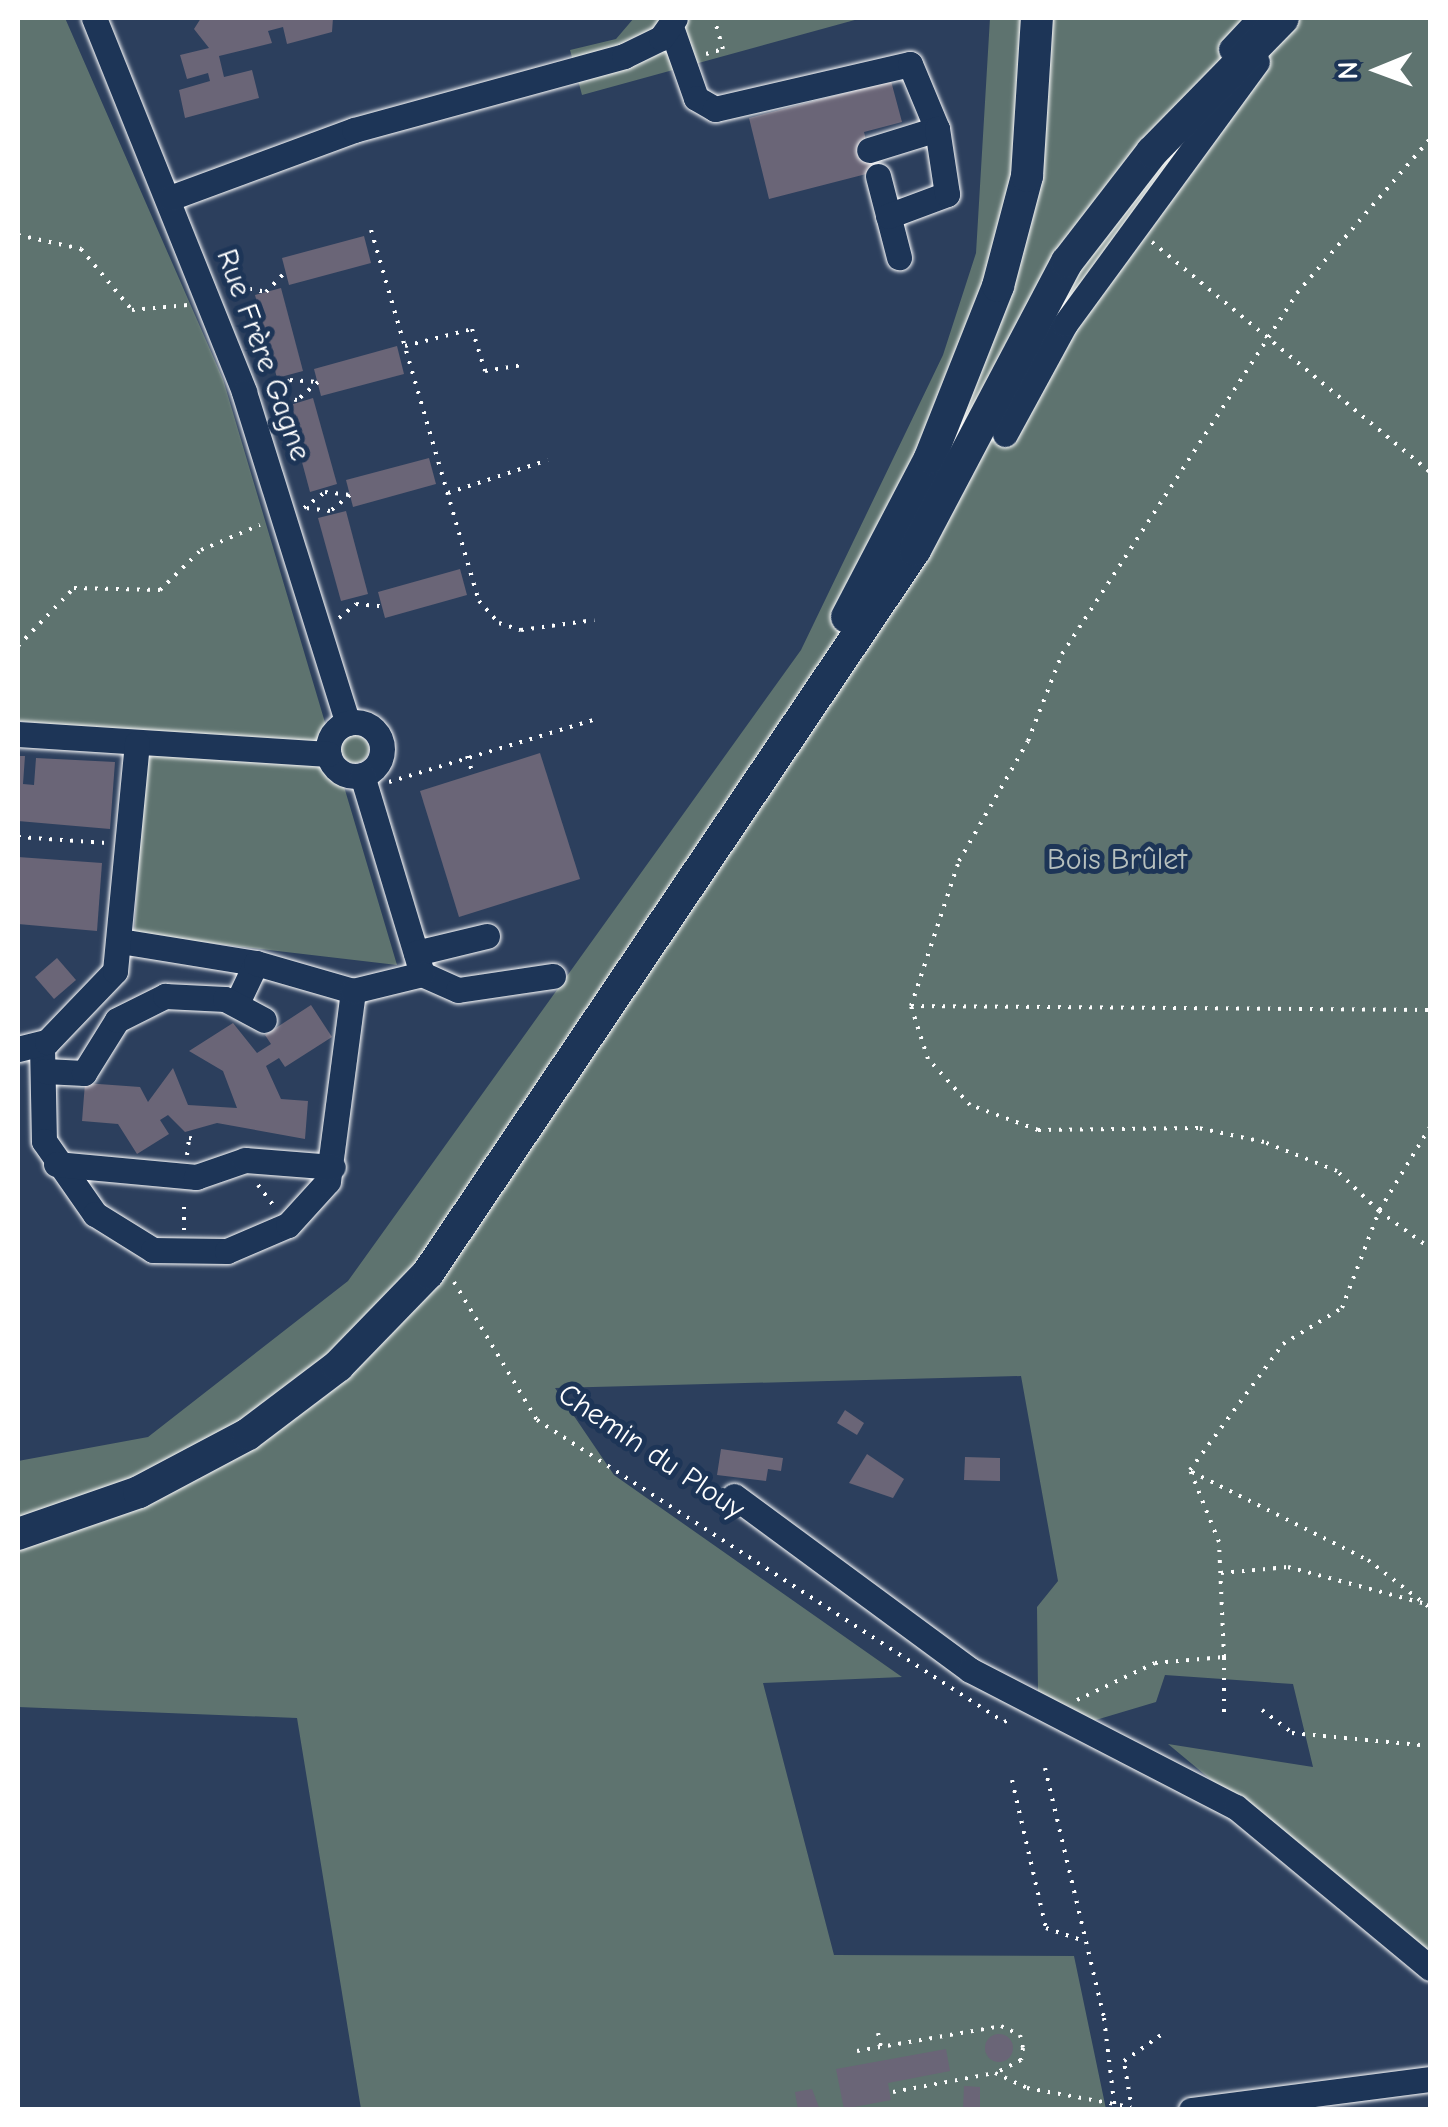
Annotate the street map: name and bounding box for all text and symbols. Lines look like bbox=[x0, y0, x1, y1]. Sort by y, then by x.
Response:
north arrow bbox=[1328, 20, 1428, 120]
text: N bbox=[1332, 61, 1364, 80]
street label: Rue Frère Gagne bbox=[208, 244, 318, 466]
park label: Bois Brûlet bbox=[1047, 842, 1187, 878]
street label: Chemin du Plouy bbox=[551, 1376, 751, 1528]

